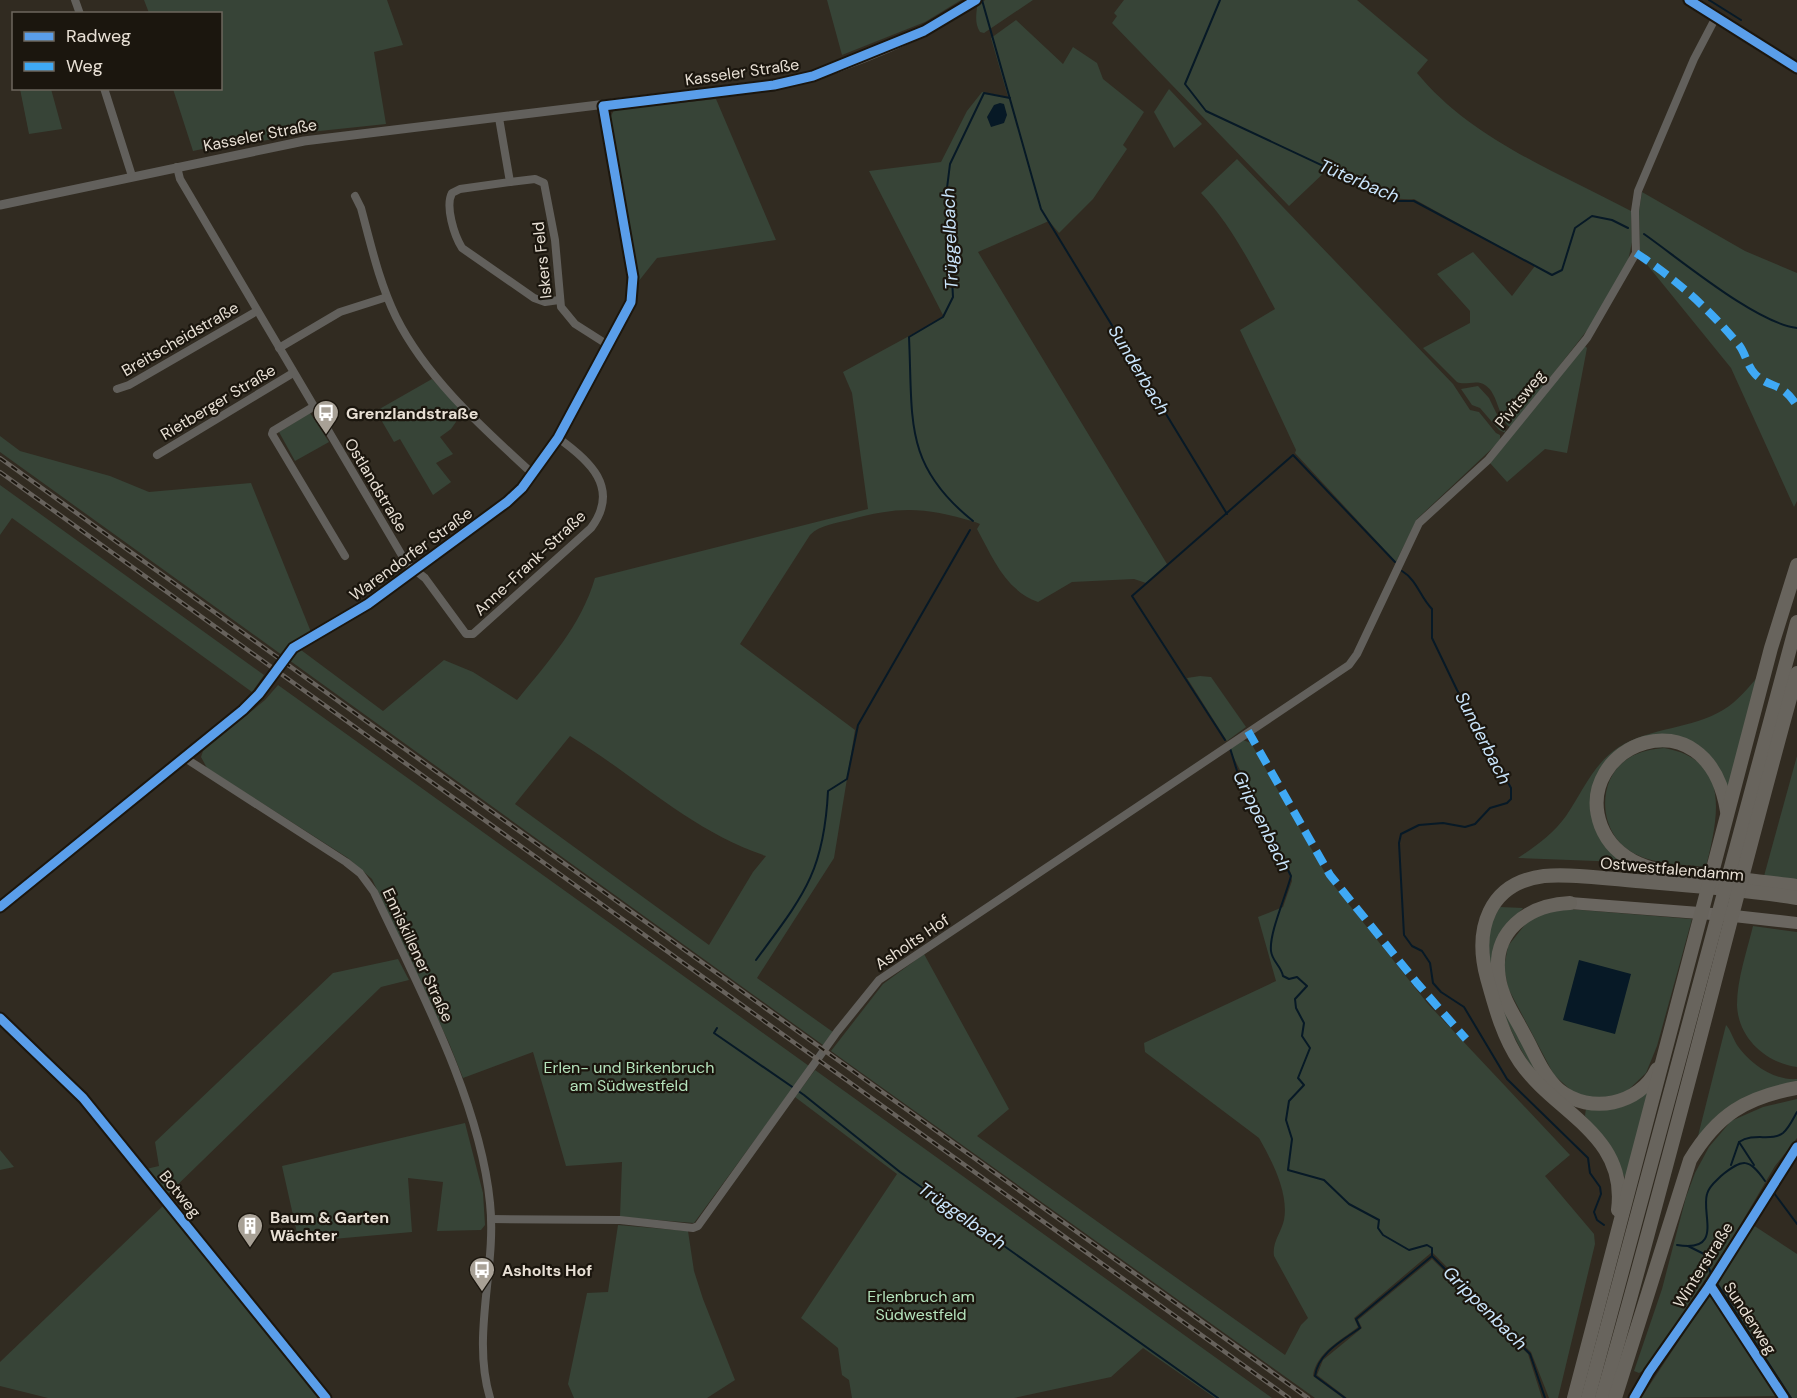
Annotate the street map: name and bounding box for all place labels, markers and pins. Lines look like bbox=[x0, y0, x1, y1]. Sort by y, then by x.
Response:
bus stop icon: Grenzlandstraße bbox=[311, 398, 341, 436]
place label: Grenzlandstraße bbox=[346, 403, 478, 424]
place label: Baum & Garten Wächter bbox=[270, 1207, 389, 1246]
building icon: Baum & Garten Wächter bbox=[235, 1211, 265, 1249]
bus stop icon: Asholts Hof bbox=[467, 1255, 497, 1293]
place label: Asholts Hof bbox=[502, 1260, 592, 1281]

